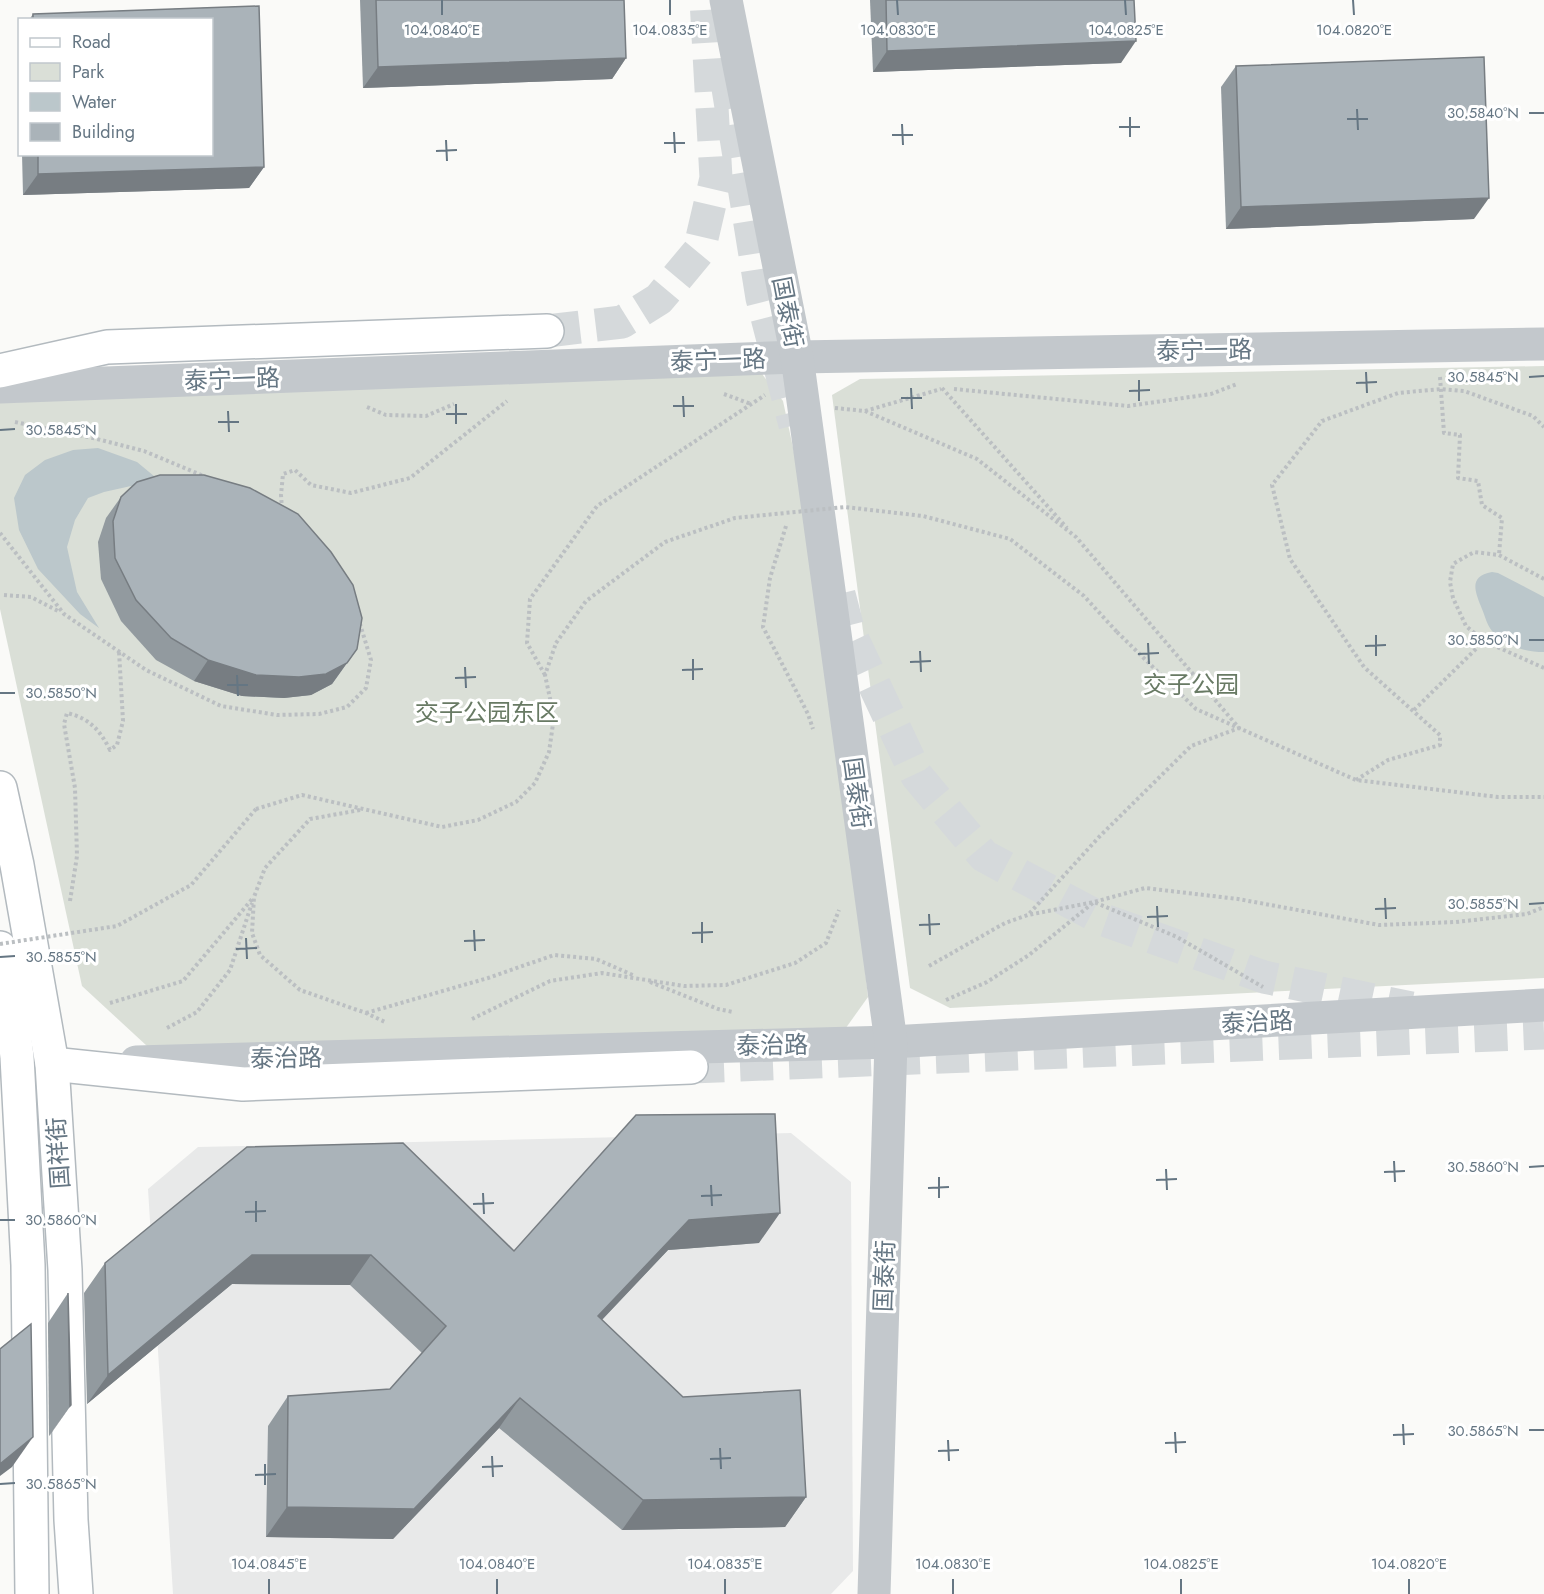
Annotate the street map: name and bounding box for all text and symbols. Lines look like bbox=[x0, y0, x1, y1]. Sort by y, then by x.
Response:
legend bbox=[18, 18, 213, 156]
text: 104.0840°E bbox=[404, 19, 480, 41]
text: 104.0835°E bbox=[632, 19, 708, 41]
text: 104.0830°E bbox=[860, 19, 936, 41]
text: 104.0825°E bbox=[1088, 19, 1164, 41]
text: 104.0820°E bbox=[1316, 19, 1392, 41]
text: Road bbox=[72, 29, 111, 55]
text: Park bbox=[72, 59, 104, 85]
text: Water bbox=[72, 89, 117, 115]
text: 30.5840°N bbox=[1447, 102, 1519, 124]
text: Building bbox=[72, 119, 135, 145]
street label: 国泰街 bbox=[764, 273, 812, 351]
street label: 泰宁一路 bbox=[1156, 332, 1252, 368]
street label: 泰宁一路 bbox=[669, 341, 767, 379]
street label: 泰宁一路 bbox=[183, 360, 281, 398]
text: 30.5845°N bbox=[1447, 366, 1519, 388]
text: 30.5845°N bbox=[25, 419, 97, 441]
text: 30.5850°N bbox=[1447, 629, 1519, 651]
park label: 交子公园 bbox=[1143, 667, 1239, 702]
text: 30.5850°N bbox=[25, 682, 97, 704]
park label: 交子公园东区 bbox=[415, 695, 559, 730]
street label: 国泰街 bbox=[835, 755, 879, 831]
text: 30.5855°N bbox=[1447, 893, 1519, 915]
text: 30.5855°N bbox=[25, 946, 97, 968]
street label: 泰治路 bbox=[1220, 1003, 1294, 1041]
street label: 泰治路 bbox=[736, 1027, 808, 1063]
street label: 泰治路 bbox=[250, 1040, 322, 1076]
street label: 国祥街 bbox=[38, 1116, 78, 1190]
text: 30.5860°N bbox=[1447, 1156, 1519, 1178]
text: 30.5860°N bbox=[25, 1209, 97, 1231]
street label: 国泰街 bbox=[865, 1239, 903, 1313]
text: 30.5865°N bbox=[1447, 1420, 1519, 1442]
text: 30.5865°N bbox=[25, 1473, 97, 1495]
text: 104.0845°E bbox=[231, 1553, 307, 1575]
text: 104.0840°E bbox=[459, 1553, 535, 1575]
text: 104.0835°E bbox=[687, 1553, 763, 1575]
text: 104.0830°E bbox=[915, 1553, 991, 1575]
text: 104.0825°E bbox=[1143, 1553, 1219, 1575]
text: 104.0820°E bbox=[1371, 1553, 1447, 1575]

